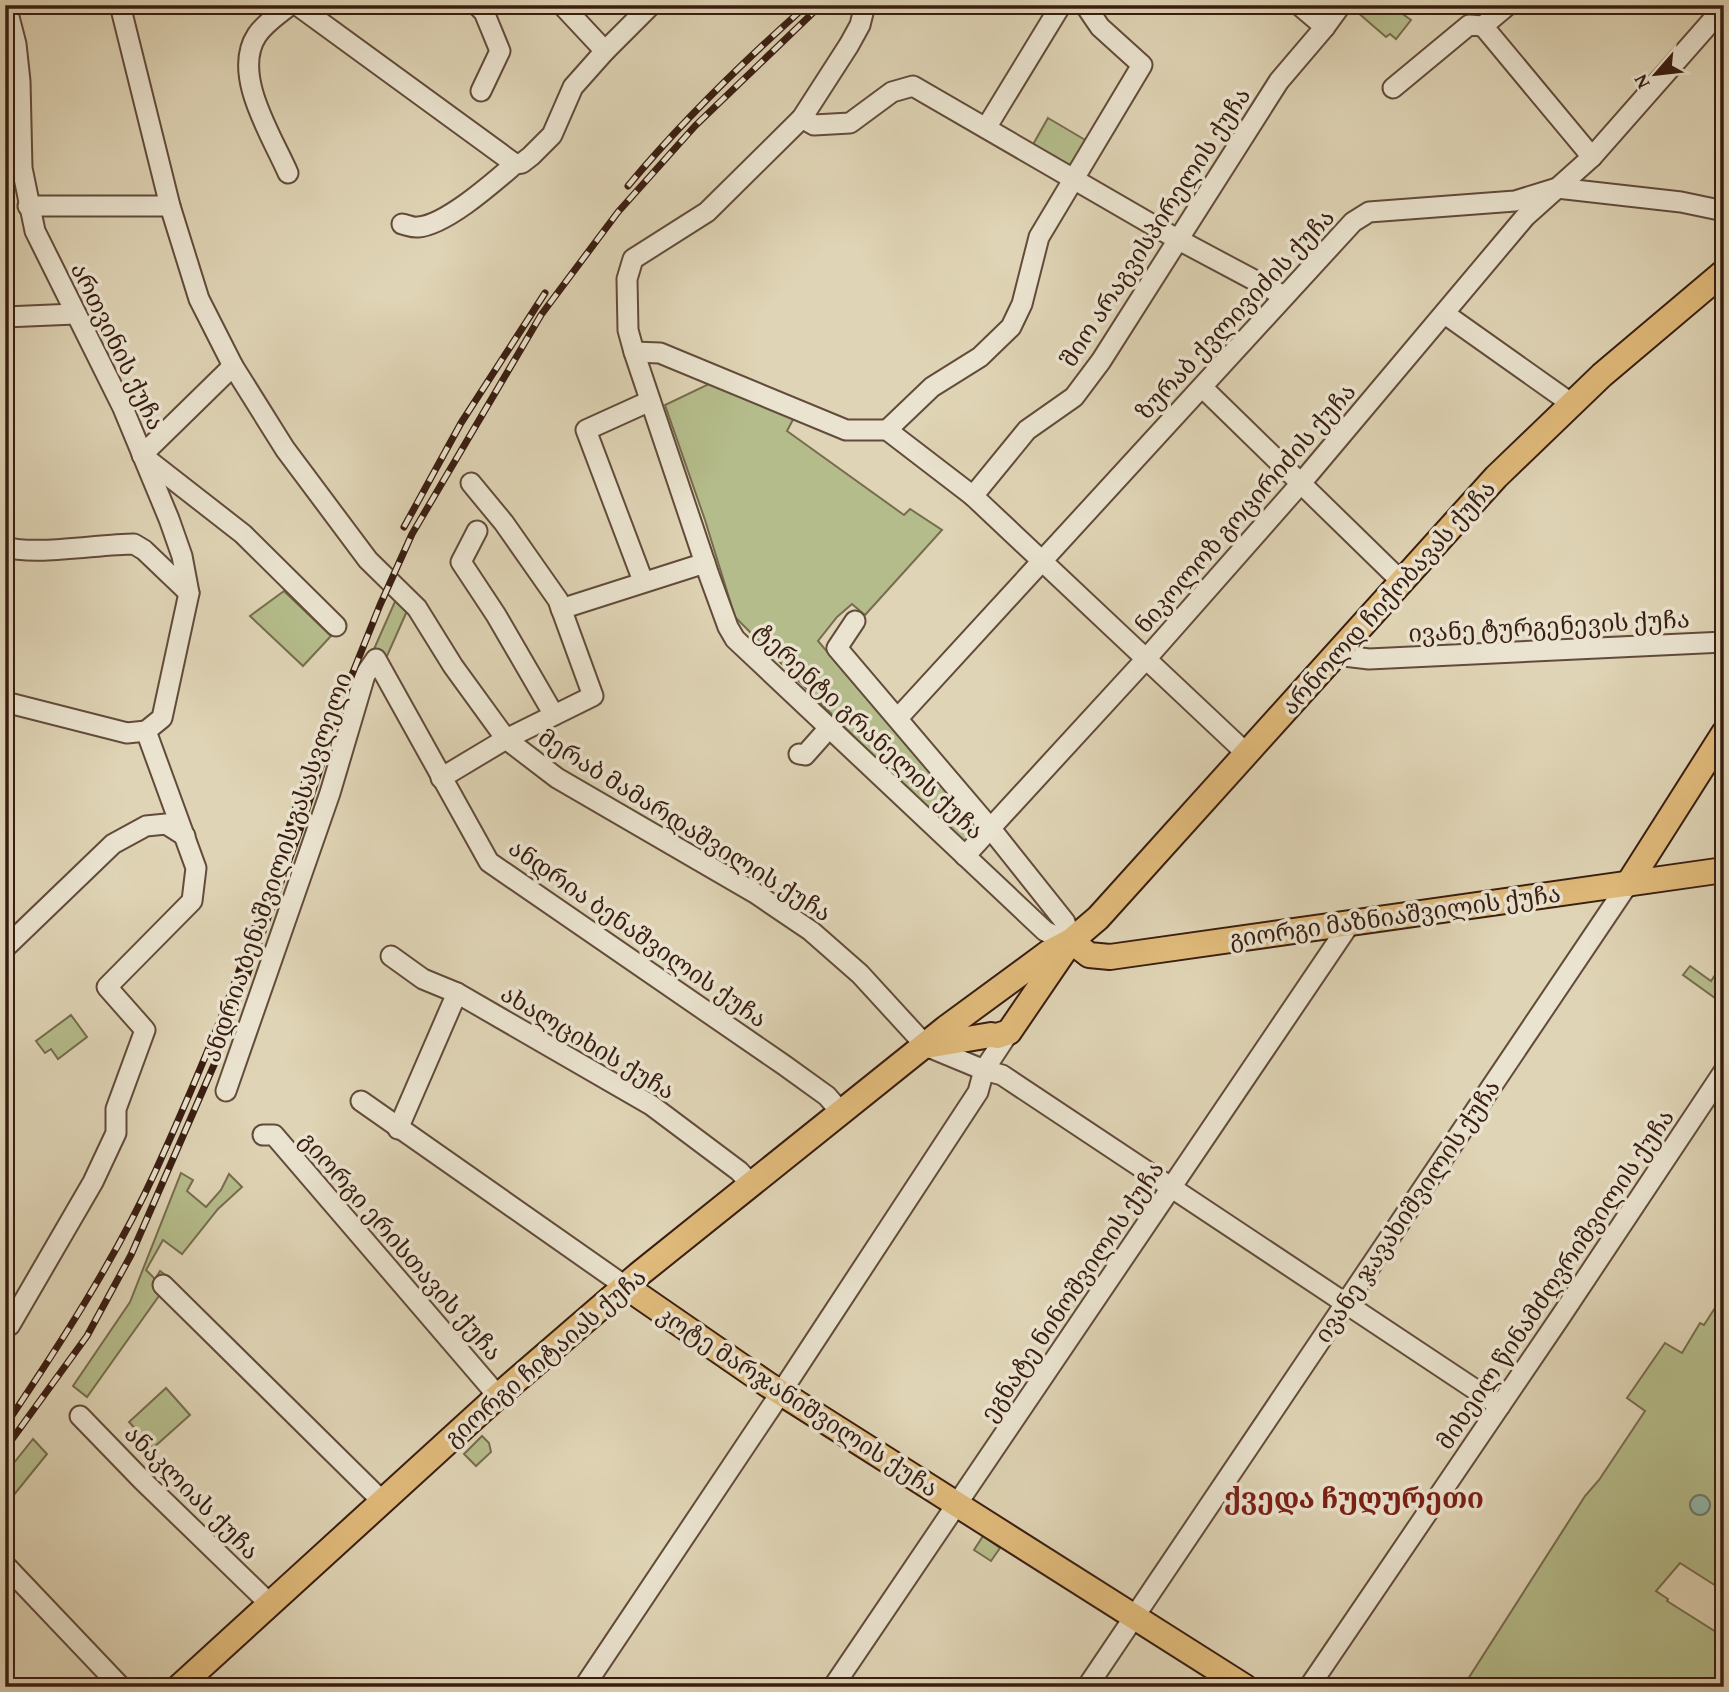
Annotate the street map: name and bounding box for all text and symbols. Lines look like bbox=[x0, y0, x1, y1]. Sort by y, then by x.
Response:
north arrow bbox=[1620, 38, 1690, 108]
text: N bbox=[1626, 70, 1656, 94]
street label: შიო არაგვისპირელის ქუჩა bbox=[1051, 80, 1259, 374]
street label: ზურაბ ქვლივიძის ქუჩა bbox=[1128, 201, 1342, 427]
street label: ართვინის ქუჩა bbox=[62, 256, 174, 436]
street label: ნიკოლოზ გოცირიძის ქუჩა bbox=[1126, 375, 1364, 641]
street label: არნოლდ ჩიქობავას ქუჩა bbox=[1273, 472, 1503, 722]
street label: ივანე ტურგენევის ქუჩა bbox=[1407, 601, 1691, 651]
street label: ტერენტი გრანელის ქუჩა bbox=[746, 615, 992, 847]
street label: ანდრია ბენაშვილის გასასვლელი bbox=[194, 667, 360, 1067]
street label: მერაბ მამარდაშვილის ქუჩა bbox=[531, 720, 839, 930]
street label: ანდრია ბენაშვილის ქუჩა bbox=[502, 830, 774, 1036]
street label: გიორგი მაზნიაშვილის ქუჩა bbox=[1227, 875, 1563, 957]
street label: ახალციხის ქუჩა bbox=[494, 976, 682, 1108]
street label: ივანე ჯავახიშვილის ქუჩა bbox=[1305, 1072, 1509, 1350]
street label: მიხეილ წინამძღვრიშვილის ქუჩა bbox=[1427, 1102, 1683, 1456]
street label: გიორგი ერისთავის ქუჩა bbox=[292, 1124, 510, 1368]
street label: ეგნატე ნინოშვილის ქუჩა bbox=[972, 1154, 1172, 1428]
street label: გიორგი ჩიტაიას ქუჩა bbox=[436, 1259, 654, 1455]
street label: კოტე მარჯანიშვილის ქუჩა bbox=[651, 1297, 945, 1505]
street label: ანაკლიას ქუჩა bbox=[117, 1417, 267, 1567]
district label: ქვედა ჩუღურეთი bbox=[1224, 1477, 1484, 1518]

